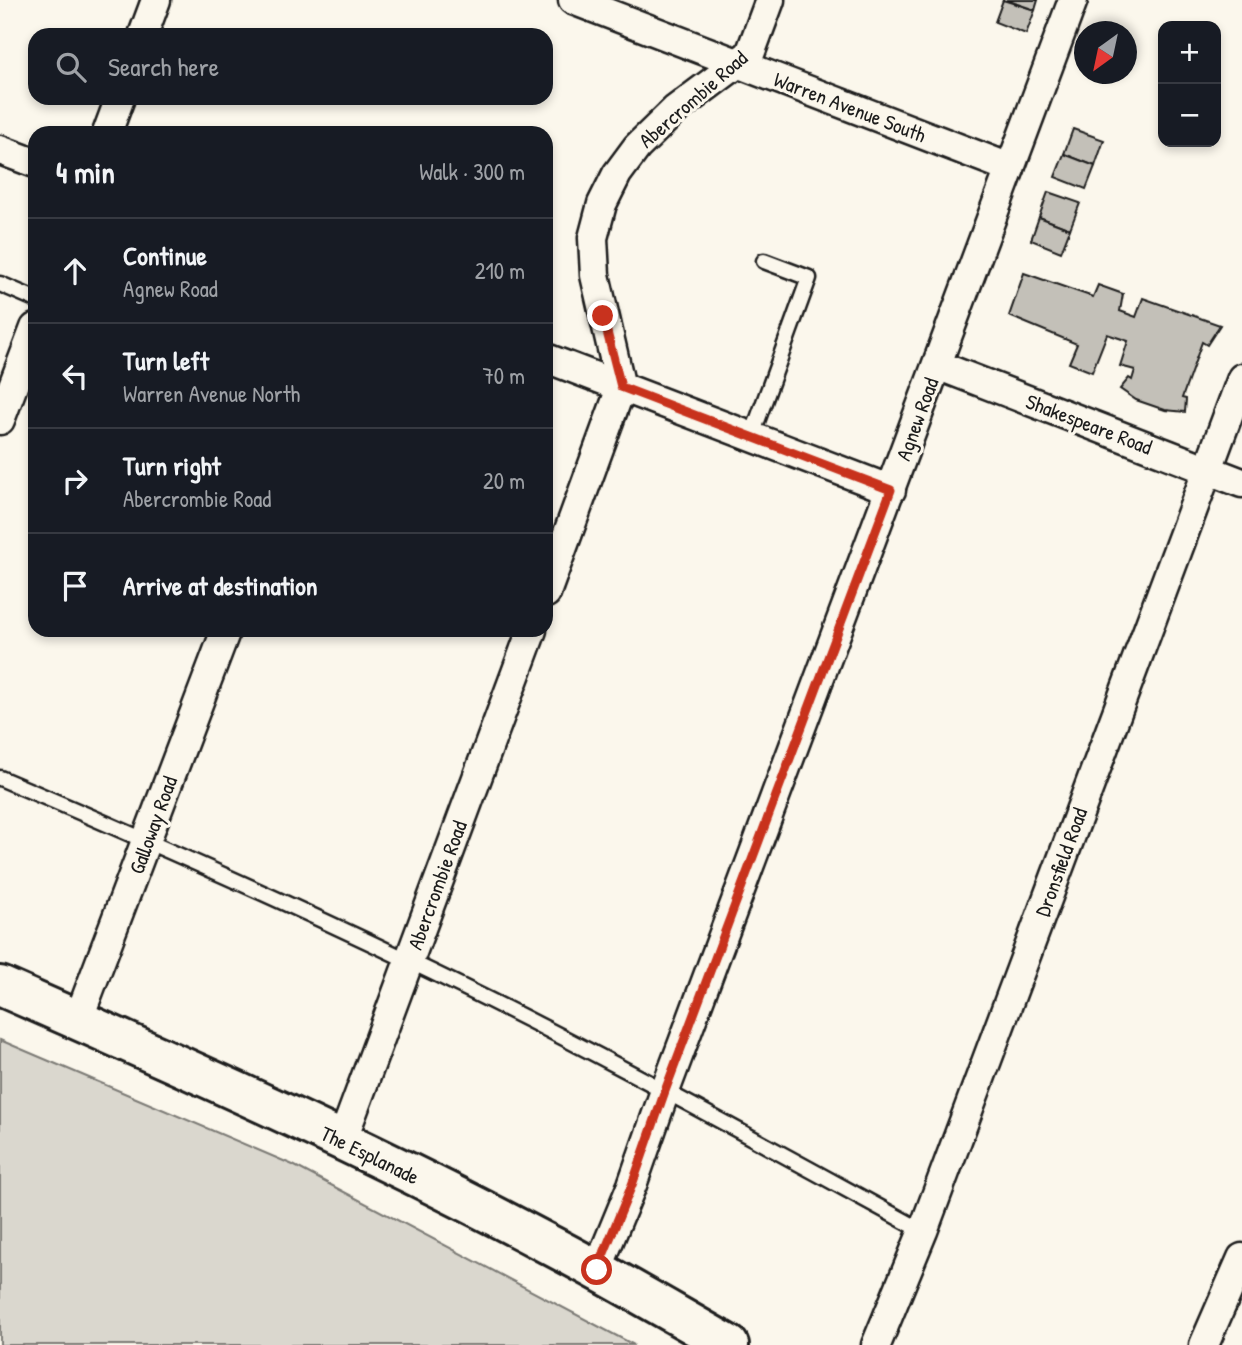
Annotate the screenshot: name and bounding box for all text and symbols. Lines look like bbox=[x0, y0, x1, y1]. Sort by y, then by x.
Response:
north arrow bbox=[1074, 21, 1137, 84]
map controls bbox=[1158, 21, 1221, 147]
button: + bbox=[1158, 21, 1221, 84]
search box bbox=[28, 28, 553, 105]
street label: Abercrombie Road bbox=[632, 44, 754, 154]
icon: search bbox=[52, 48, 90, 86]
text: Search here bbox=[108, 49, 219, 84]
street label: Warren Avenue South bbox=[770, 65, 930, 149]
button: − bbox=[1158, 84, 1221, 147]
text: 4 min bbox=[56, 152, 115, 192]
text: Walk · 300 m bbox=[419, 156, 525, 187]
text: Continue bbox=[123, 238, 207, 273]
icon: ahead bbox=[56, 252, 94, 290]
text: 210 m bbox=[475, 255, 525, 286]
text: Agnew Road bbox=[123, 273, 218, 304]
route end bbox=[587, 300, 618, 331]
text: Turn left bbox=[123, 343, 209, 378]
icon: left bbox=[56, 357, 94, 395]
text: 70 m bbox=[482, 360, 525, 391]
street label: Agnew Road bbox=[889, 373, 945, 465]
text: Warren Avenue North bbox=[123, 378, 300, 409]
street label: Shakespeare Road bbox=[1022, 387, 1156, 461]
text: Turn right bbox=[123, 448, 221, 483]
icon: right bbox=[56, 462, 94, 500]
text: 20 m bbox=[483, 465, 525, 496]
text: Abercrombie Road bbox=[123, 483, 271, 514]
icon: arrive bbox=[56, 567, 94, 605]
text: Arrive at destination bbox=[123, 568, 318, 603]
street label: Galloway Road bbox=[122, 772, 184, 878]
street label: Dronsfield Road bbox=[1028, 804, 1094, 920]
street label: Abercrombie Road bbox=[400, 816, 474, 954]
street label: The Esplanade bbox=[316, 1119, 424, 1191]
route start bbox=[581, 1254, 612, 1285]

